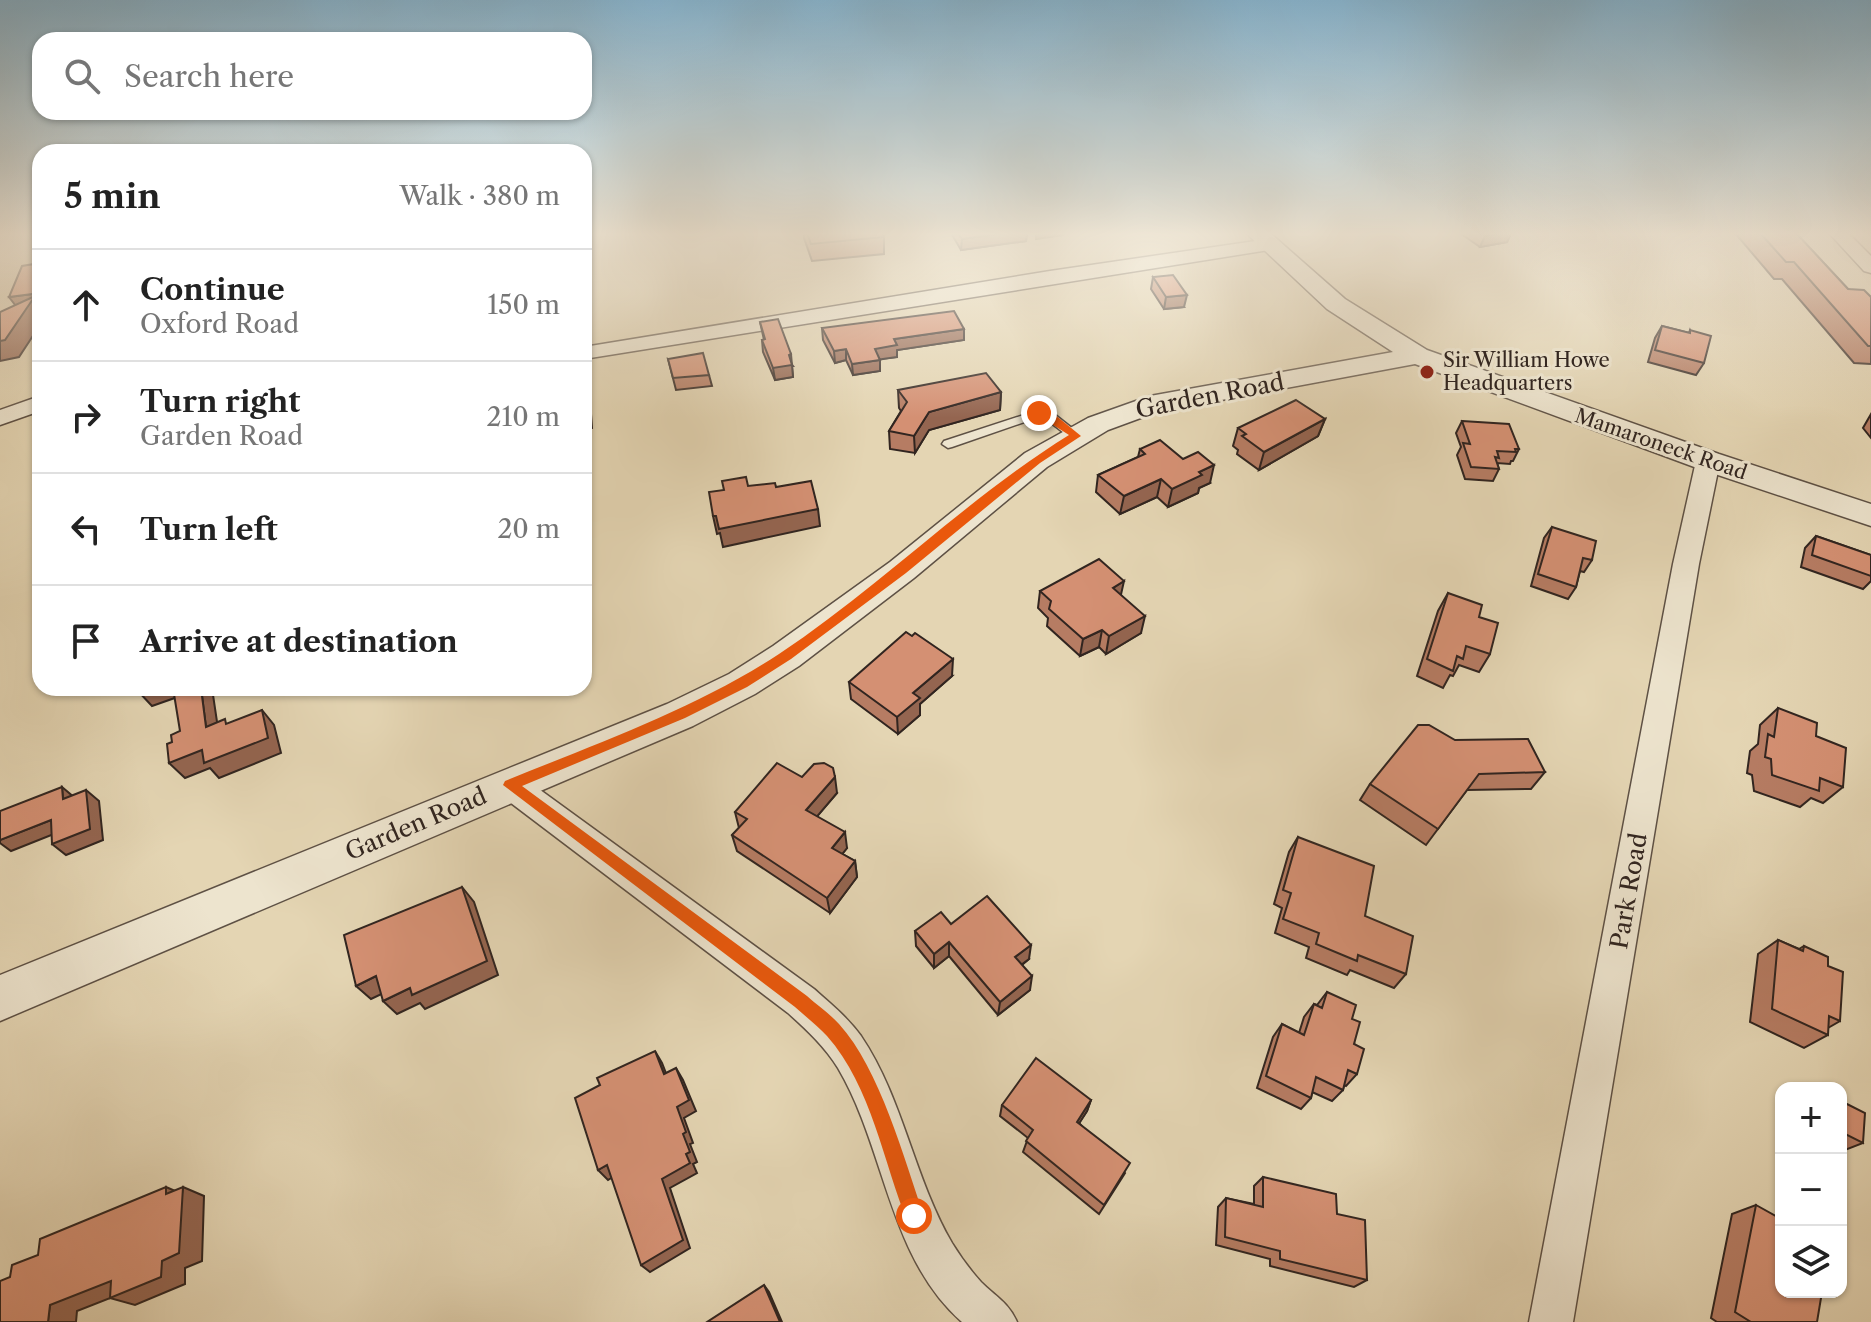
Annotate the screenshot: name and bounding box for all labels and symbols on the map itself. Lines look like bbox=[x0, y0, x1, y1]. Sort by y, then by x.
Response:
place label: Sir William Howe Headquarters bbox=[1443, 348, 1610, 395]
marker: Sir William Howe Headquarters bbox=[1418, 363, 1436, 381]
street label: Garden Road bbox=[1133, 367, 1287, 424]
route end bbox=[1021, 395, 1057, 431]
street label: Mamaroneck Road bbox=[1572, 403, 1750, 485]
street label: Garden Road bbox=[341, 781, 491, 866]
street label: Park Road bbox=[1604, 830, 1653, 951]
route start bbox=[896, 1198, 932, 1234]

